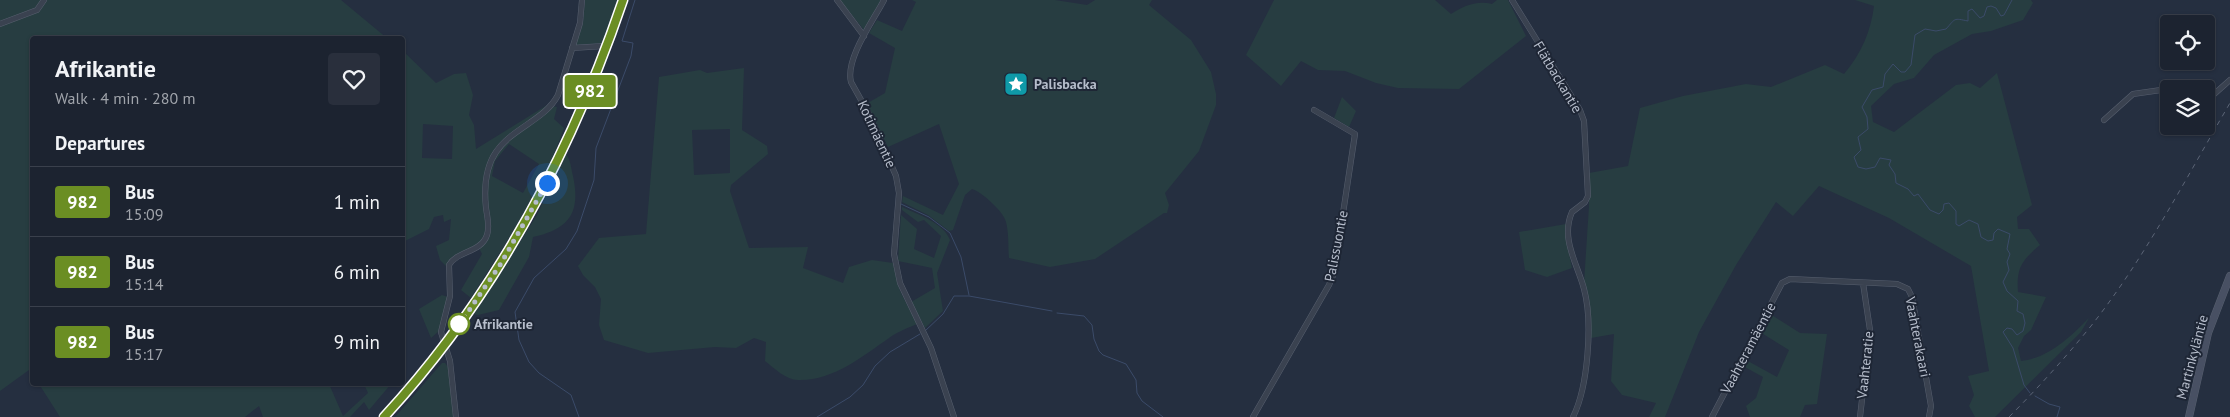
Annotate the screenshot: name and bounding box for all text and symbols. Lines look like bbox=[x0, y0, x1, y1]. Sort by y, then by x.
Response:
map controls bbox=[2160, 15, 2215, 135]
button: locate bbox=[2160, 15, 2215, 70]
street label: Flätbackantie bbox=[1529, 38, 1587, 116]
text: Afrikantie bbox=[55, 53, 156, 84]
button: heart bbox=[328, 53, 380, 105]
place icon: Palisbacka bbox=[1003, 71, 1029, 97]
line badge: 982 bbox=[561, 75, 619, 107]
place label: Palisbacka bbox=[1034, 75, 1097, 93]
text: 982 bbox=[575, 79, 605, 102]
button: layers bbox=[2160, 80, 2215, 135]
text: Walk · 4 min · 280 m bbox=[55, 88, 195, 108]
street label: Kotimäentie bbox=[854, 97, 900, 171]
text: Departures bbox=[55, 131, 145, 155]
your location bbox=[535, 171, 560, 196]
text: Bus bbox=[125, 180, 154, 204]
text: 982 bbox=[67, 190, 98, 213]
text: 1 min bbox=[334, 190, 380, 214]
text: 15:09 bbox=[125, 204, 163, 224]
street label: Palissuontie bbox=[1320, 209, 1352, 283]
text: Bus bbox=[125, 250, 154, 274]
text: 982 bbox=[67, 260, 98, 283]
text: 6 min bbox=[334, 260, 380, 284]
text: 15:14 bbox=[125, 274, 163, 294]
street label: Vaahterakaari bbox=[1901, 294, 1935, 379]
street label: Vaahteramäentie bbox=[1716, 299, 1780, 398]
marker: Afrikantie bbox=[448, 313, 470, 335]
street label: Martinkyläntie bbox=[2172, 313, 2212, 401]
place label: Afrikantie bbox=[474, 315, 533, 333]
text: Bus bbox=[125, 320, 154, 344]
text: 982 bbox=[67, 330, 98, 353]
text: 9 min bbox=[334, 330, 380, 354]
street label: Vaahteratie bbox=[1852, 330, 1877, 401]
text: 15:17 bbox=[125, 344, 163, 364]

